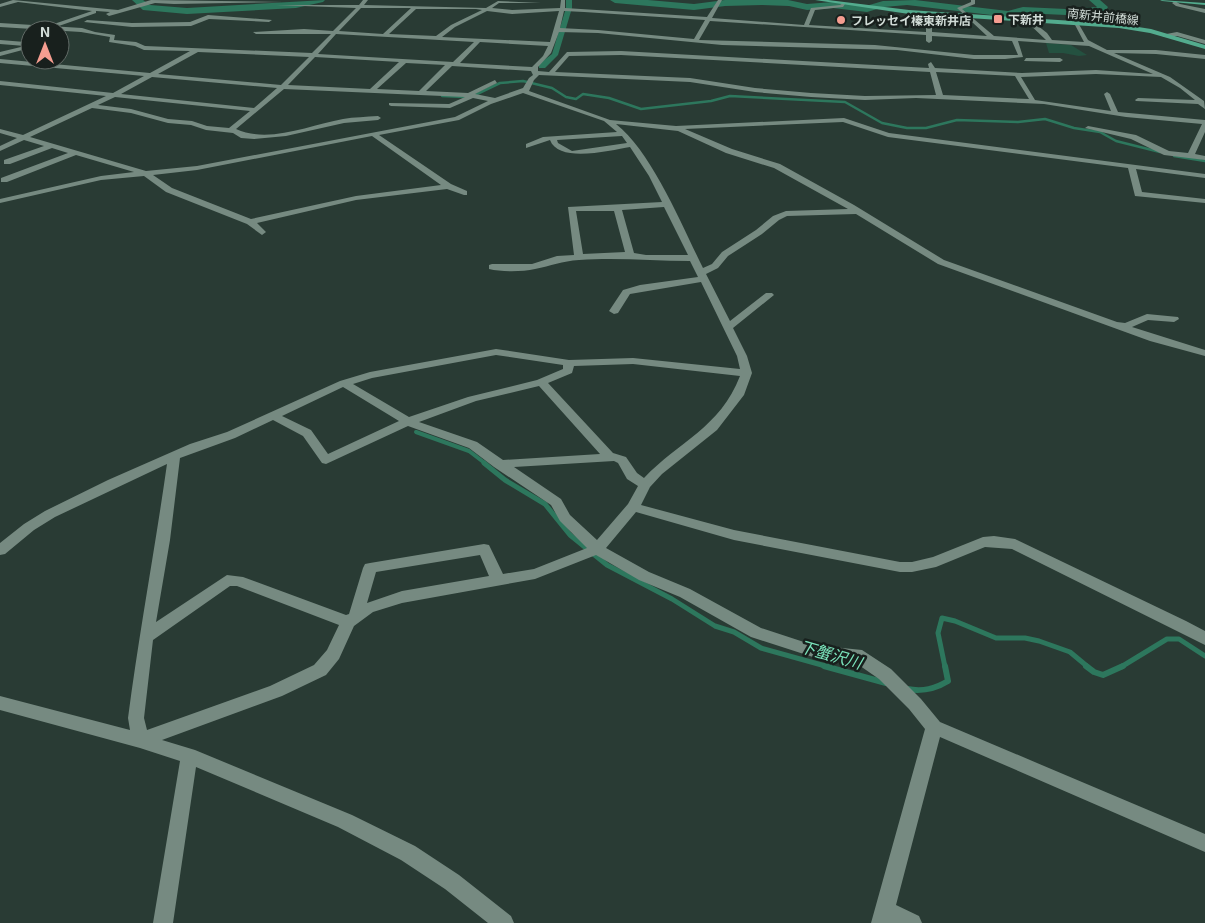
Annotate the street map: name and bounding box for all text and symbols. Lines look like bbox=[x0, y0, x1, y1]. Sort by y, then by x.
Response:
street label: 南新井前橋線 bbox=[1066, 5, 1140, 27]
place label: 下新井 bbox=[1008, 12, 1044, 26]
place label: フレッセイ榛東新井店 bbox=[851, 13, 971, 27]
marker: 下新井 bbox=[992, 13, 1004, 25]
marker: フレッセイ榛東新井店 bbox=[835, 14, 847, 26]
north arrow bbox=[20, 20, 70, 70]
text: N bbox=[40, 23, 50, 40]
water label: 下蟹沢川 bbox=[798, 636, 866, 673]

